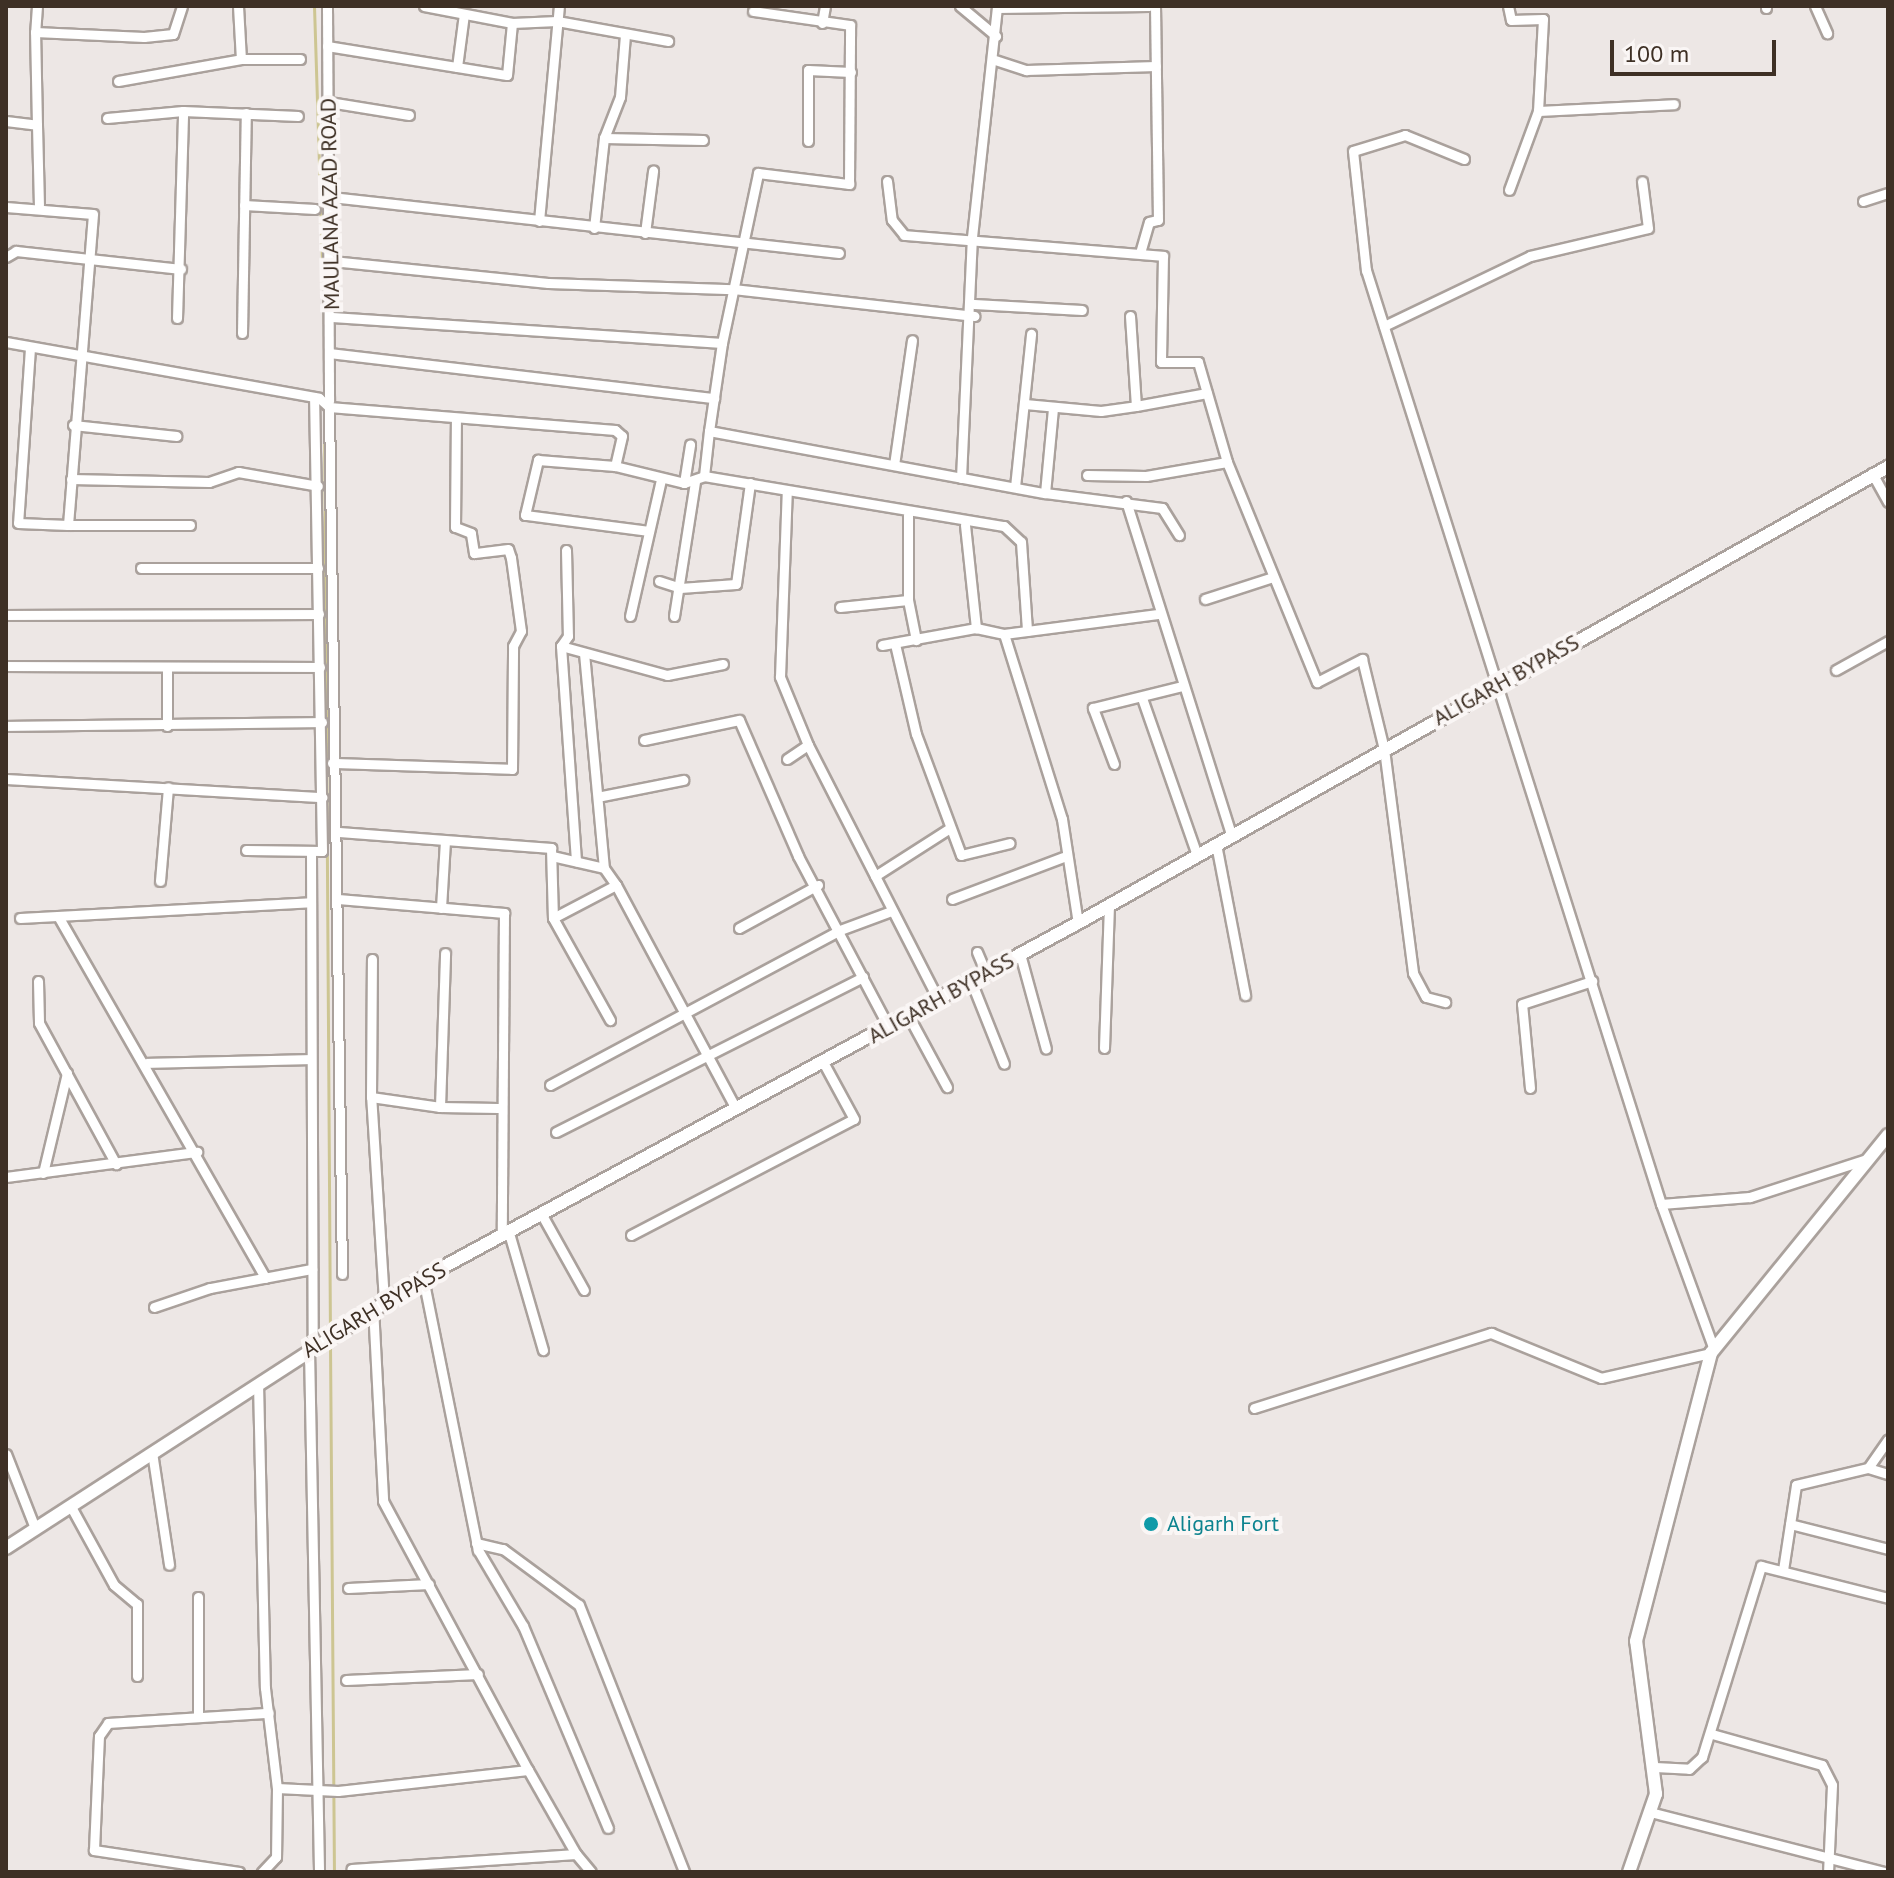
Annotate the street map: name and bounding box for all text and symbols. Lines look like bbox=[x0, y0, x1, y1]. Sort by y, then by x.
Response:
scale bar bbox=[1614, 24, 1780, 74]
text: 100 m bbox=[1624, 38, 1689, 69]
street label: MAULANA AZAD ROAD bbox=[315, 97, 345, 311]
street label: ALIGARH BYPASS bbox=[1428, 629, 1584, 731]
street label: ALIGARH BYPASS bbox=[863, 947, 1019, 1049]
street label: ALIGARH BYPASS bbox=[297, 1257, 451, 1363]
place label: Aligarh Fort bbox=[1167, 1511, 1279, 1537]
marker: Aligarh Fort bbox=[1142, 1515, 1160, 1533]

